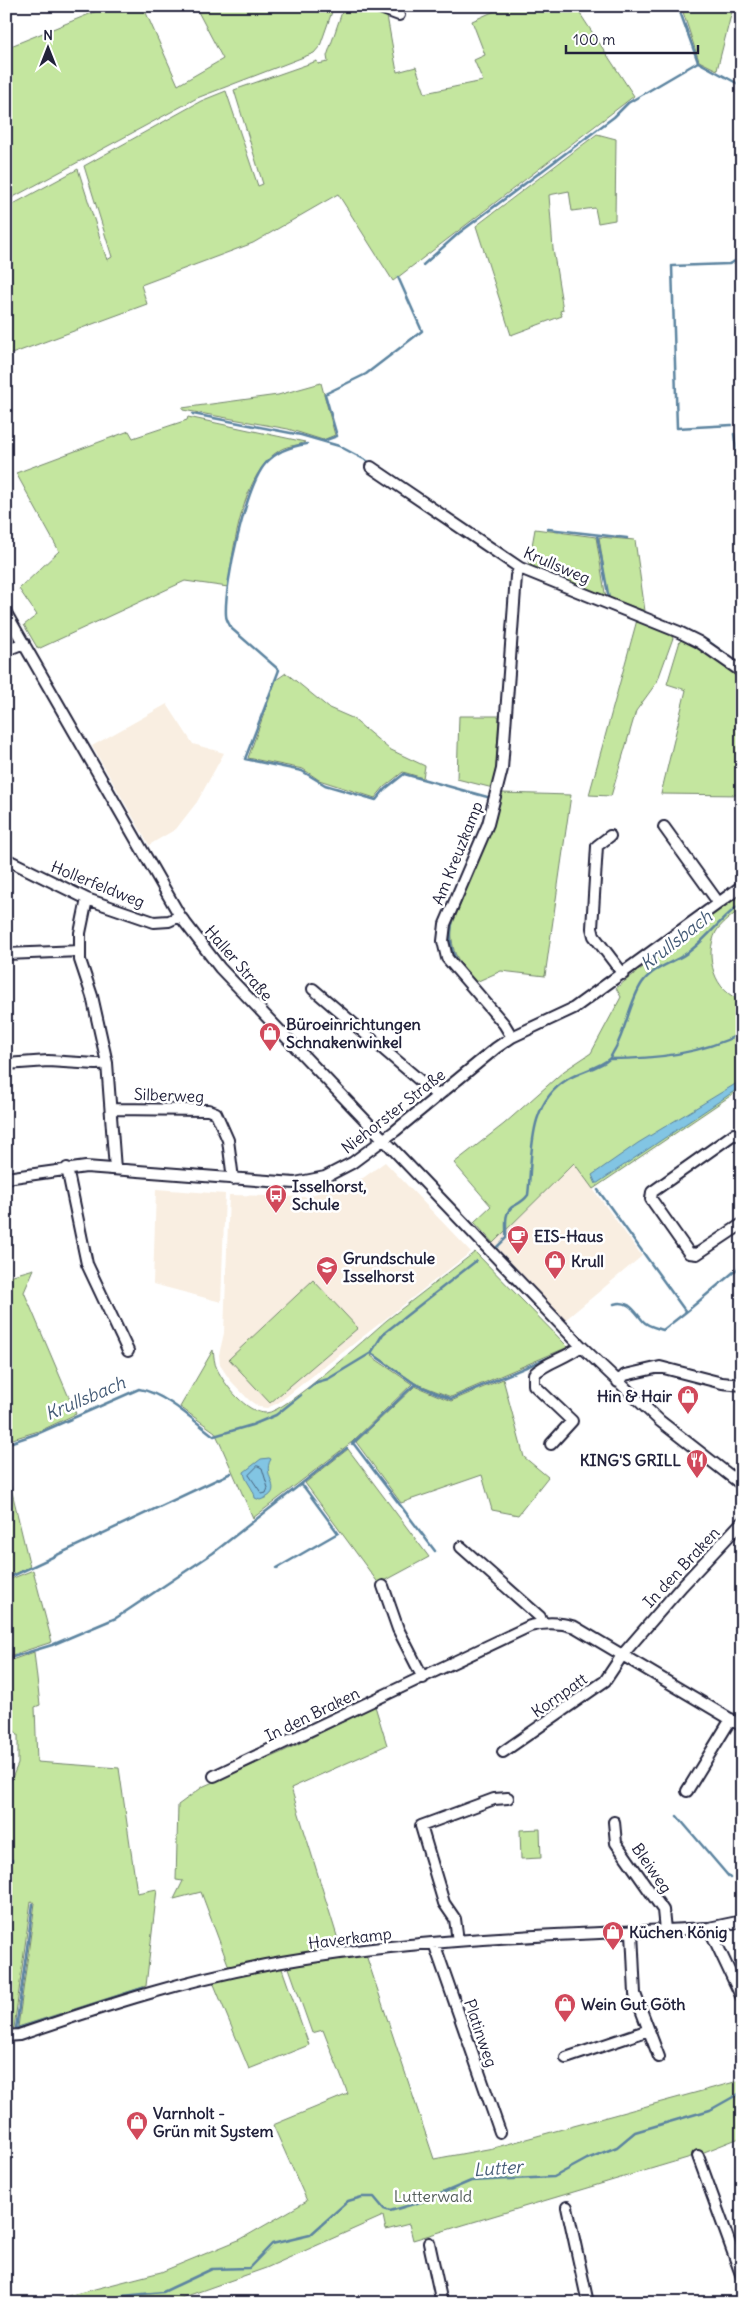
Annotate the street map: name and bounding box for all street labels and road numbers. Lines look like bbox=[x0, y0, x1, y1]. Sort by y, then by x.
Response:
street label: Krullsweg bbox=[521, 542, 593, 588]
street label: Am Kreuzkamp bbox=[427, 798, 487, 908]
street label: Hollerfeldweg bbox=[48, 856, 148, 912]
street label: Haller Straße bbox=[201, 921, 277, 1005]
street label: Niehorster Straße bbox=[337, 1064, 449, 1158]
street label: Silberweg bbox=[134, 1084, 204, 1106]
street label: In den Braken bbox=[639, 1523, 723, 1611]
street label: Kornpatt bbox=[527, 1668, 591, 1721]
street label: In den Braken bbox=[261, 1682, 363, 1746]
street label: Bleiweg bbox=[628, 1839, 676, 1897]
street label: Haverkamp bbox=[307, 1923, 393, 1953]
street label: Platinweg bbox=[460, 1996, 502, 2070]

